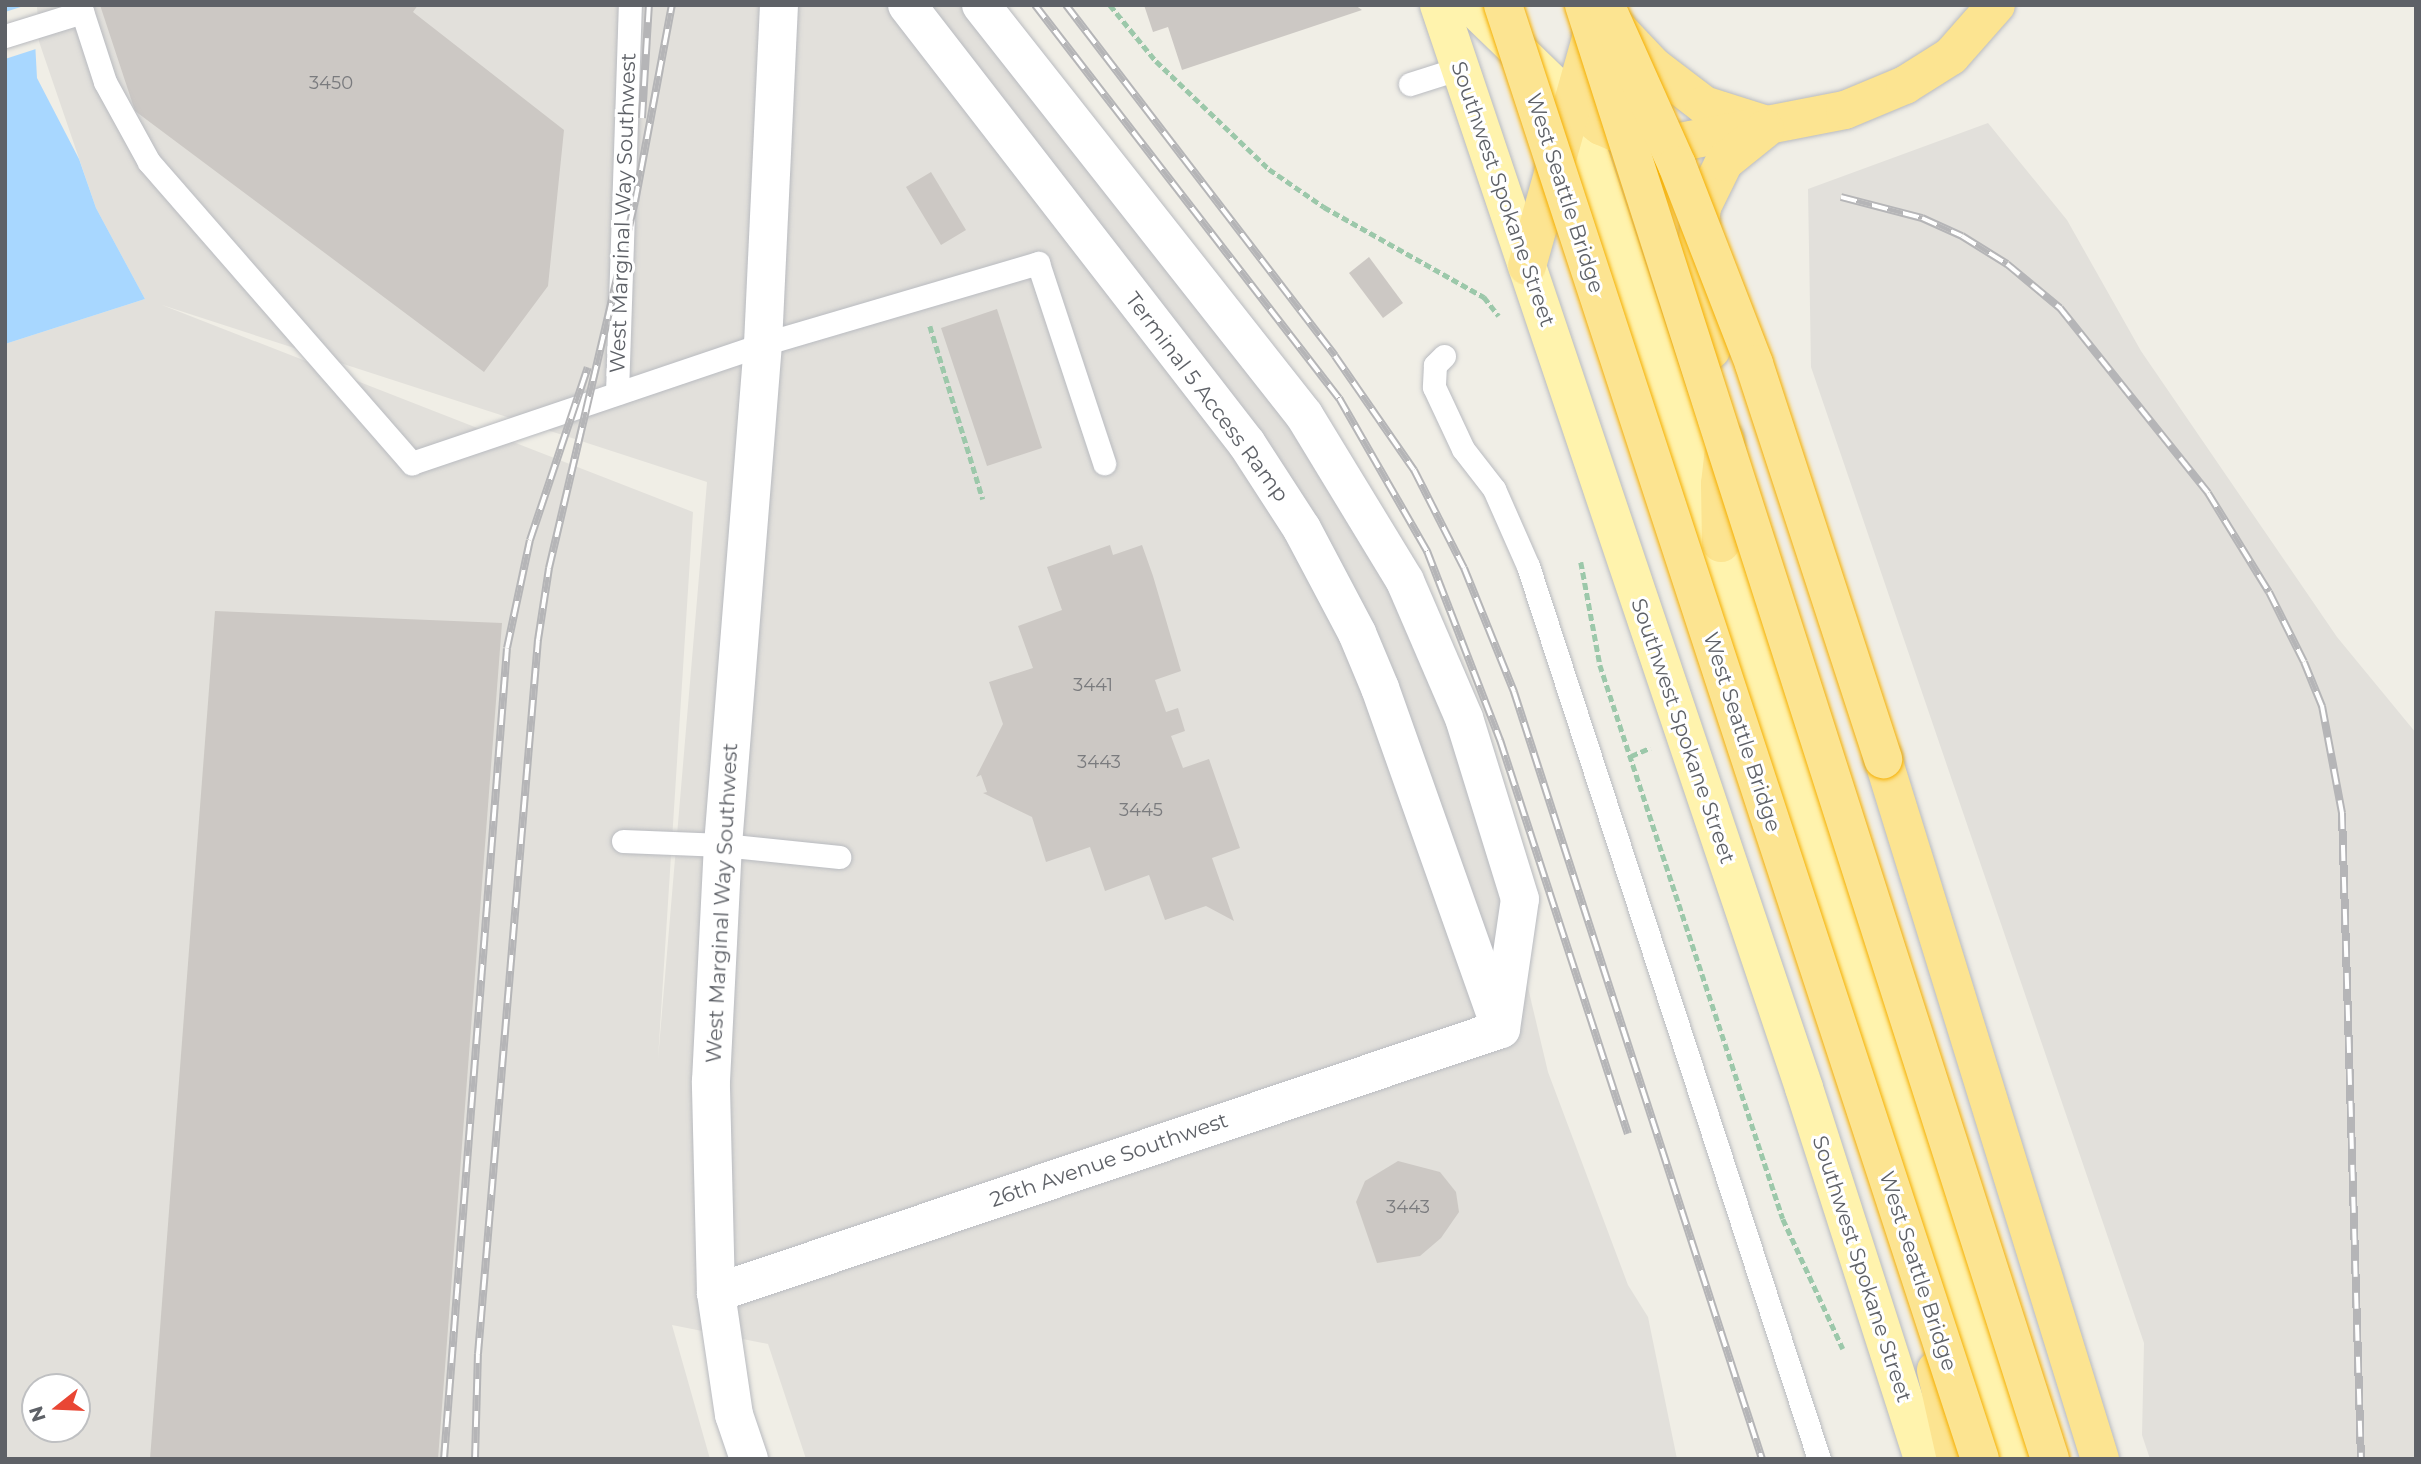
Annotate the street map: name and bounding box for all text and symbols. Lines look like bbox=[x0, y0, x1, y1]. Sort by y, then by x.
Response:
street label: West Marginal Way Southwest bbox=[605, 52, 641, 374]
street label: Southwest Spokane Street bbox=[1446, 58, 1560, 330]
house number: 3450 bbox=[309, 72, 353, 94]
street label: West Seattle Bridge bbox=[1521, 90, 1609, 296]
street label: Terminal 5 Access Ramp bbox=[1120, 287, 1294, 507]
street label: Southwest Spokane Street bbox=[1626, 595, 1740, 867]
street label: West Seattle Bridge bbox=[1698, 629, 1786, 835]
house number: 3441 bbox=[1073, 674, 1113, 696]
street label: West Marginal Way Southwest bbox=[701, 742, 743, 1064]
house number: 3443 bbox=[1077, 751, 1121, 773]
house number: 3445 bbox=[1119, 799, 1163, 821]
street label: 26th Avenue Southwest bbox=[987, 1107, 1231, 1213]
street label: Southwest Spokane Street bbox=[1807, 1133, 1917, 1405]
street label: West Seattle Bridge bbox=[1874, 1168, 1962, 1374]
house number: 3443 bbox=[1386, 1196, 1430, 1218]
north arrow bbox=[21, 1373, 91, 1443]
text: N bbox=[24, 1403, 51, 1425]

